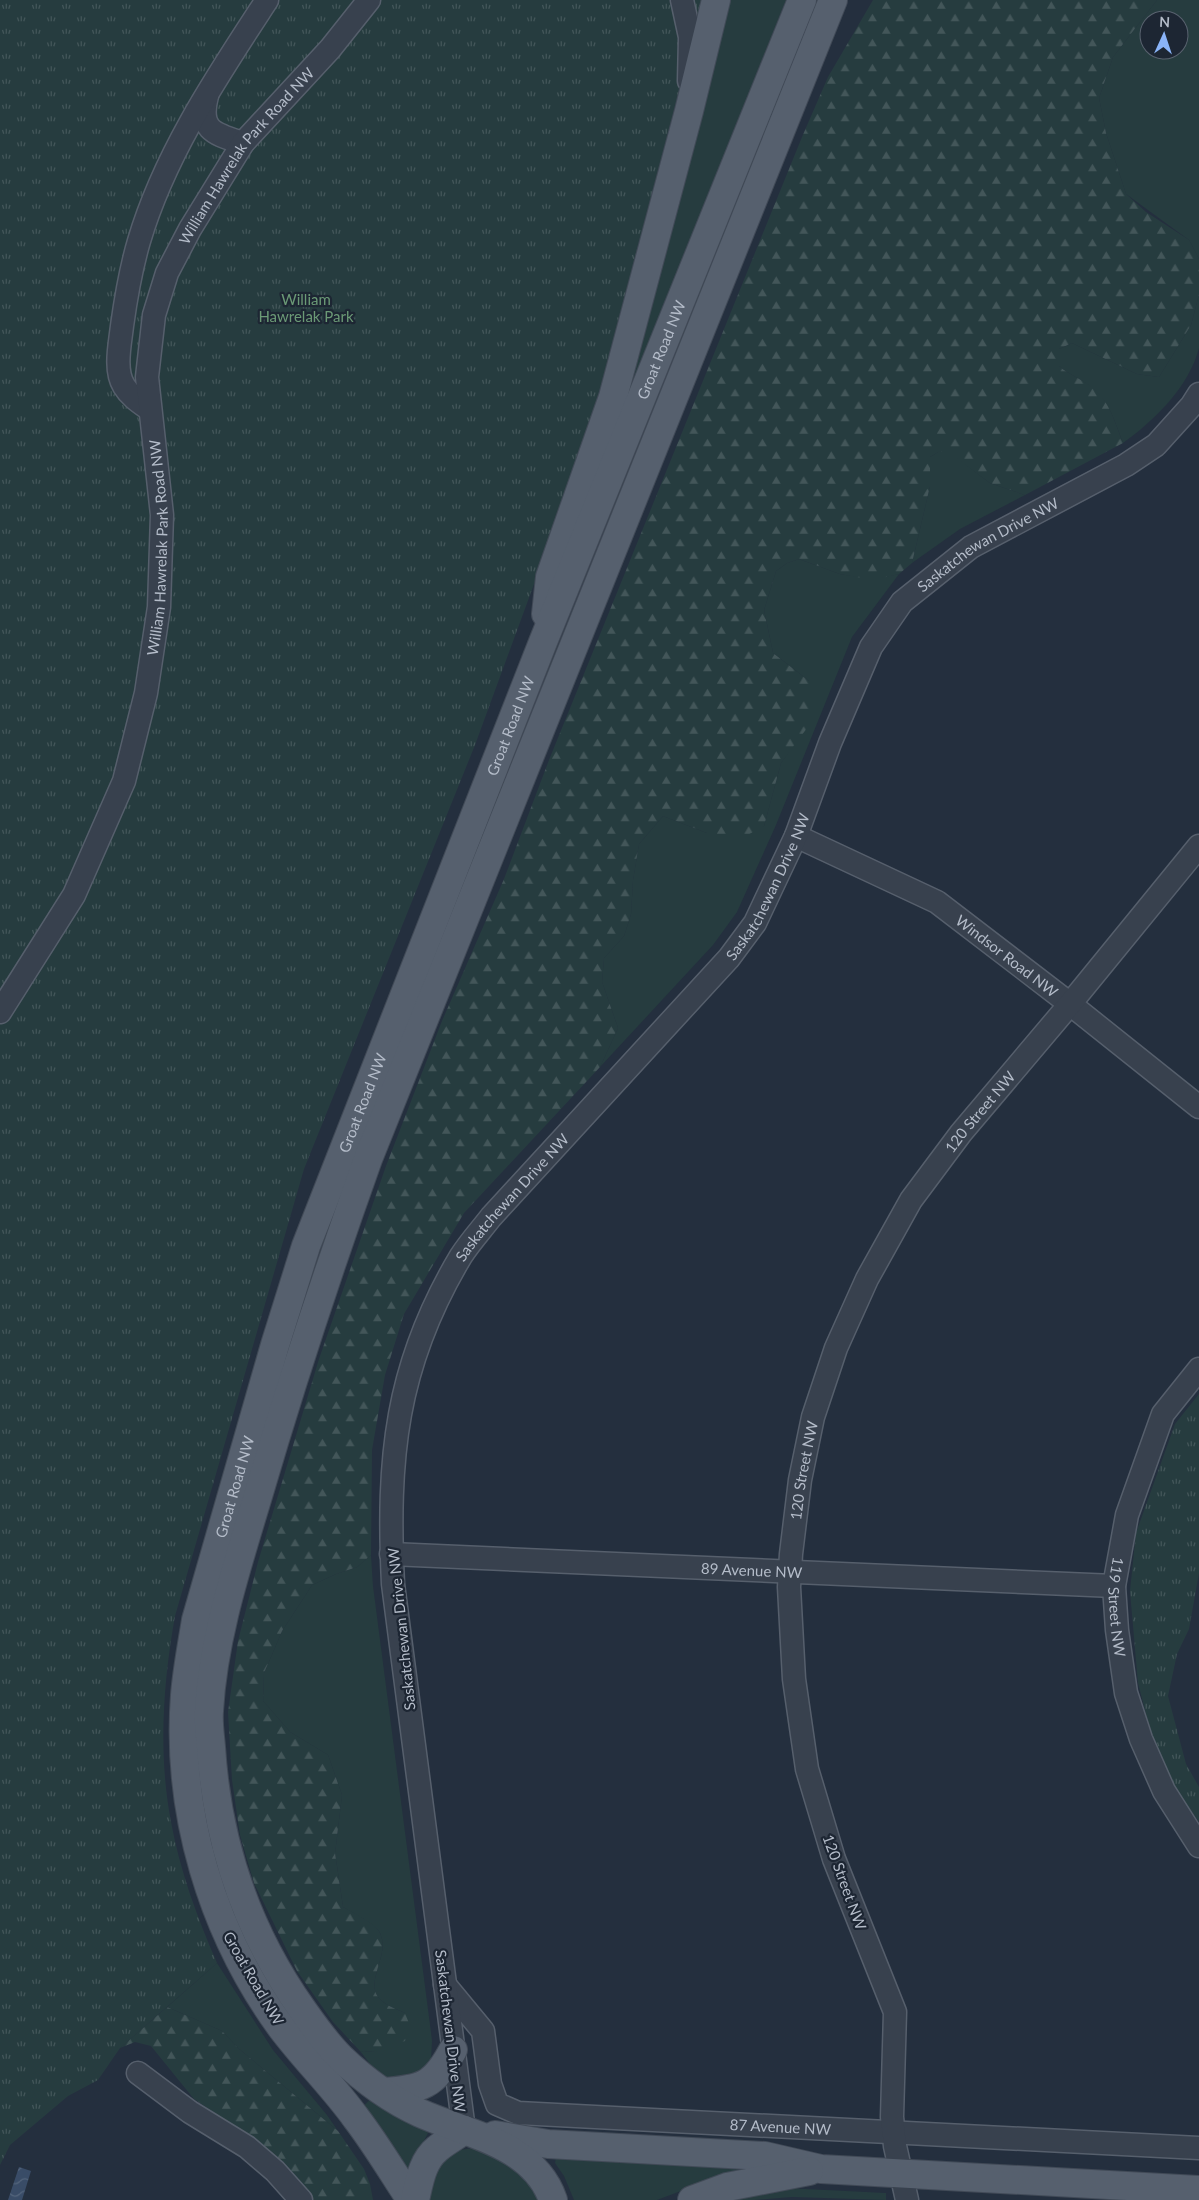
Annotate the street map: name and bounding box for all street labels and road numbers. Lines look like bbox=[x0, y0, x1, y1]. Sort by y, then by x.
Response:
street label: William Hawrelak Park Road NW bbox=[175, 63, 318, 247]
street label: Groat Road NW bbox=[633, 297, 689, 402]
street label: William Hawrelak Park Road NW bbox=[143, 438, 171, 657]
street label: Saskatchewan Drive NW bbox=[914, 493, 1062, 595]
street label: Groat Road NW bbox=[483, 673, 538, 778]
street label: Saskatchewan Drive NW bbox=[722, 810, 813, 964]
street label: Windsor Road NW bbox=[952, 911, 1062, 1001]
street label: Groat Road NW bbox=[335, 1050, 390, 1155]
street label: 120 Street NW bbox=[941, 1067, 1019, 1156]
street label: Saskatchewan Drive NW bbox=[451, 1129, 573, 1264]
street label: 120 Street NW bbox=[786, 1419, 821, 1521]
street label: Groat Road NW bbox=[211, 1433, 258, 1540]
street label: Saskatchewan Drive NW bbox=[383, 1546, 419, 1711]
street label: 119 Street NW bbox=[1105, 1556, 1130, 1658]
street label: 89 Avenue NW bbox=[701, 1559, 803, 1581]
street label: 120 Street NW bbox=[819, 1832, 871, 1933]
street label: Groat Road NW bbox=[220, 1928, 288, 2028]
street label: Saskatchewan Drive NW bbox=[432, 1949, 470, 2114]
street label: 87 Avenue NW bbox=[729, 2115, 832, 2138]

